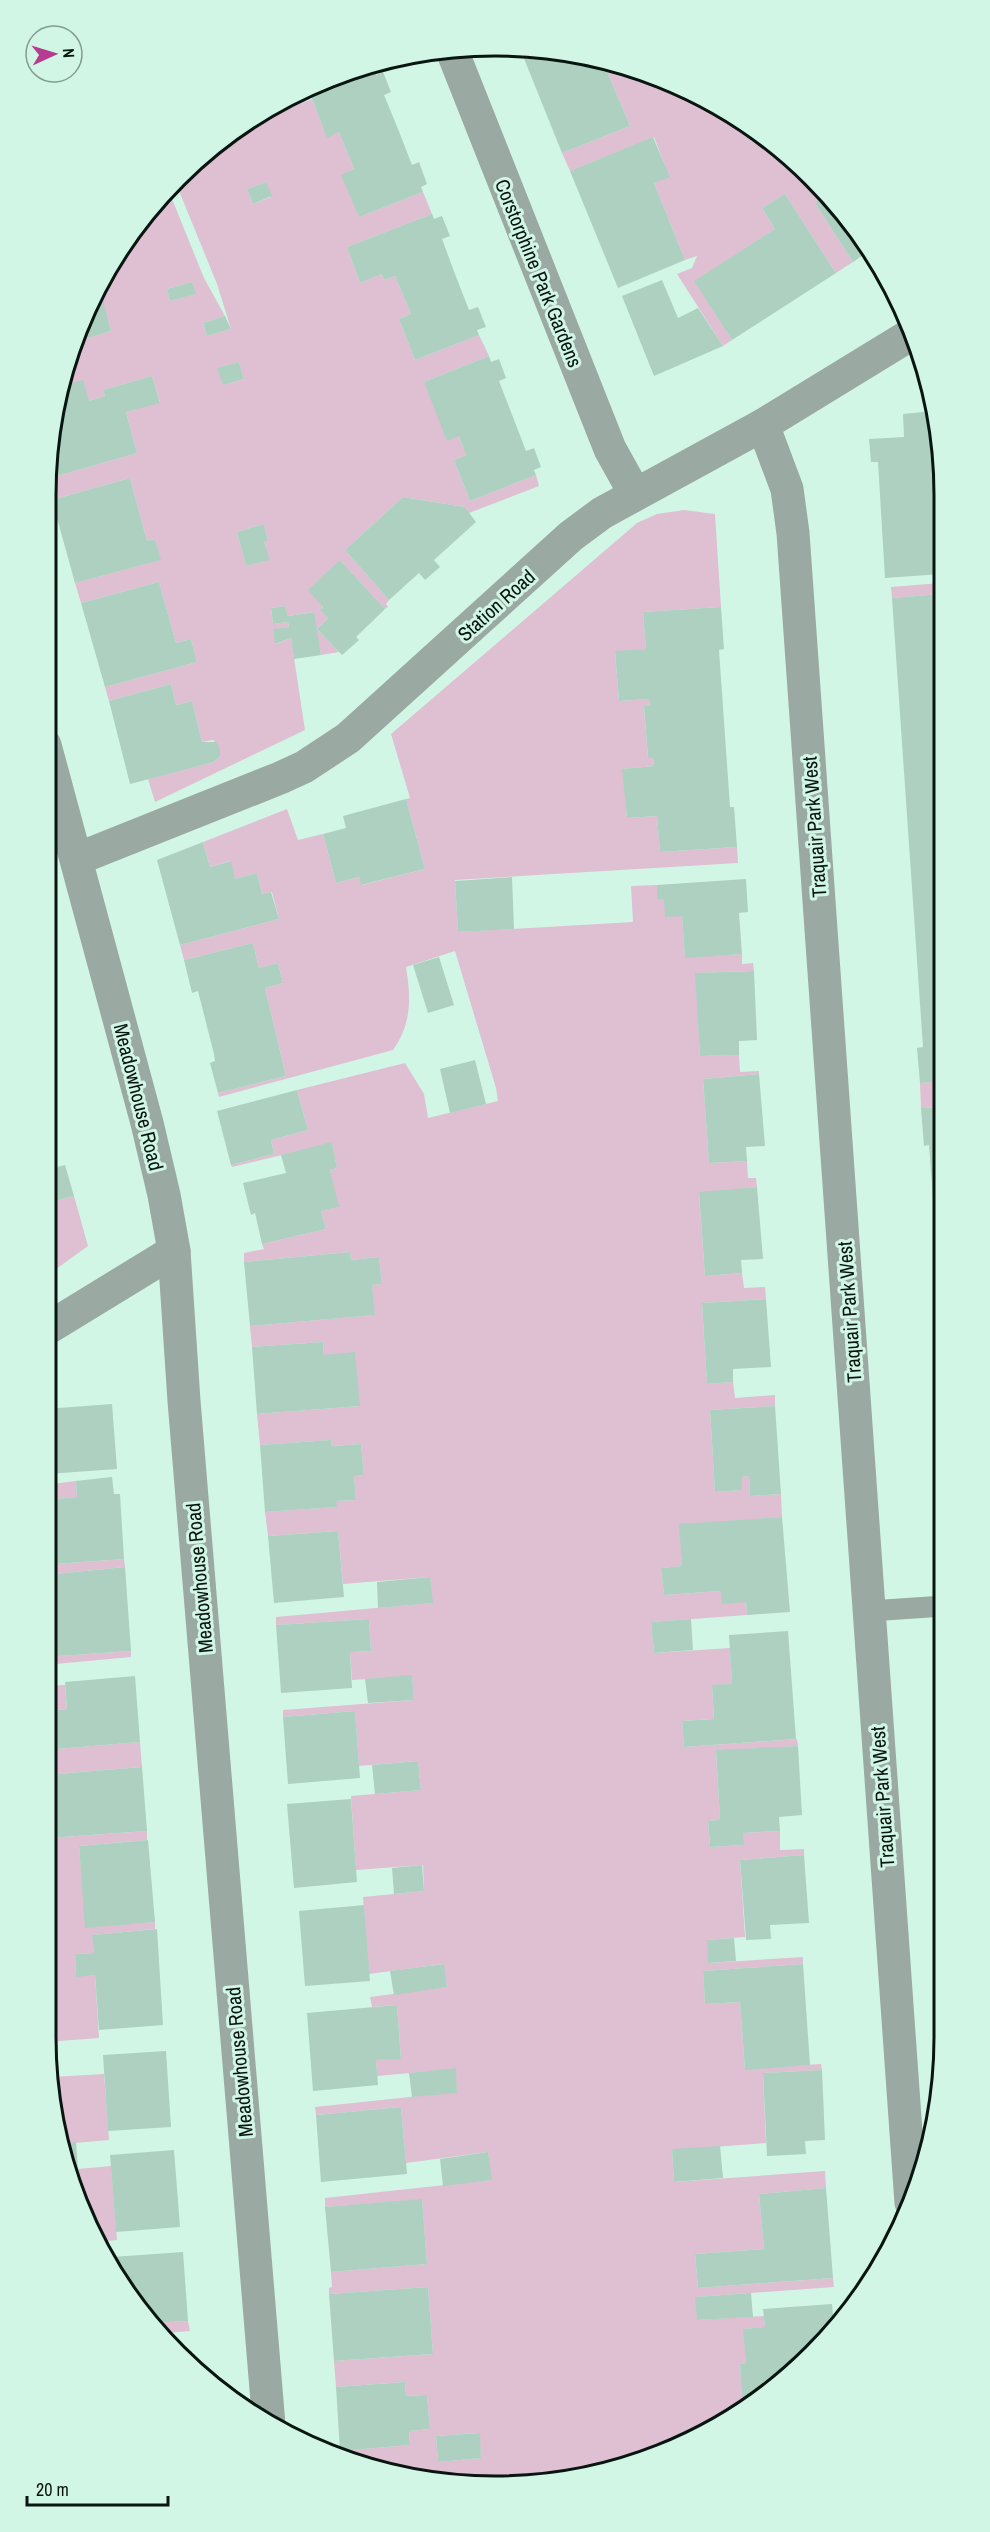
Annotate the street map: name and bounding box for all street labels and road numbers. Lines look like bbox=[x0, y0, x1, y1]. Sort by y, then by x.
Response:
street label: Corstorphine Park Gardens bbox=[489, 175, 589, 371]
street label: Station Road bbox=[451, 563, 541, 647]
street label: Traquair Park West bbox=[796, 755, 832, 898]
street label: Meadowhouse Road bbox=[108, 1021, 170, 1173]
street label: Traquair Park West bbox=[831, 1240, 867, 1383]
street label: Meadowhouse Road bbox=[179, 1502, 219, 1654]
street label: Traquair Park West bbox=[864, 1725, 900, 1868]
street label: Meadowhouse Road bbox=[219, 1986, 259, 2138]

